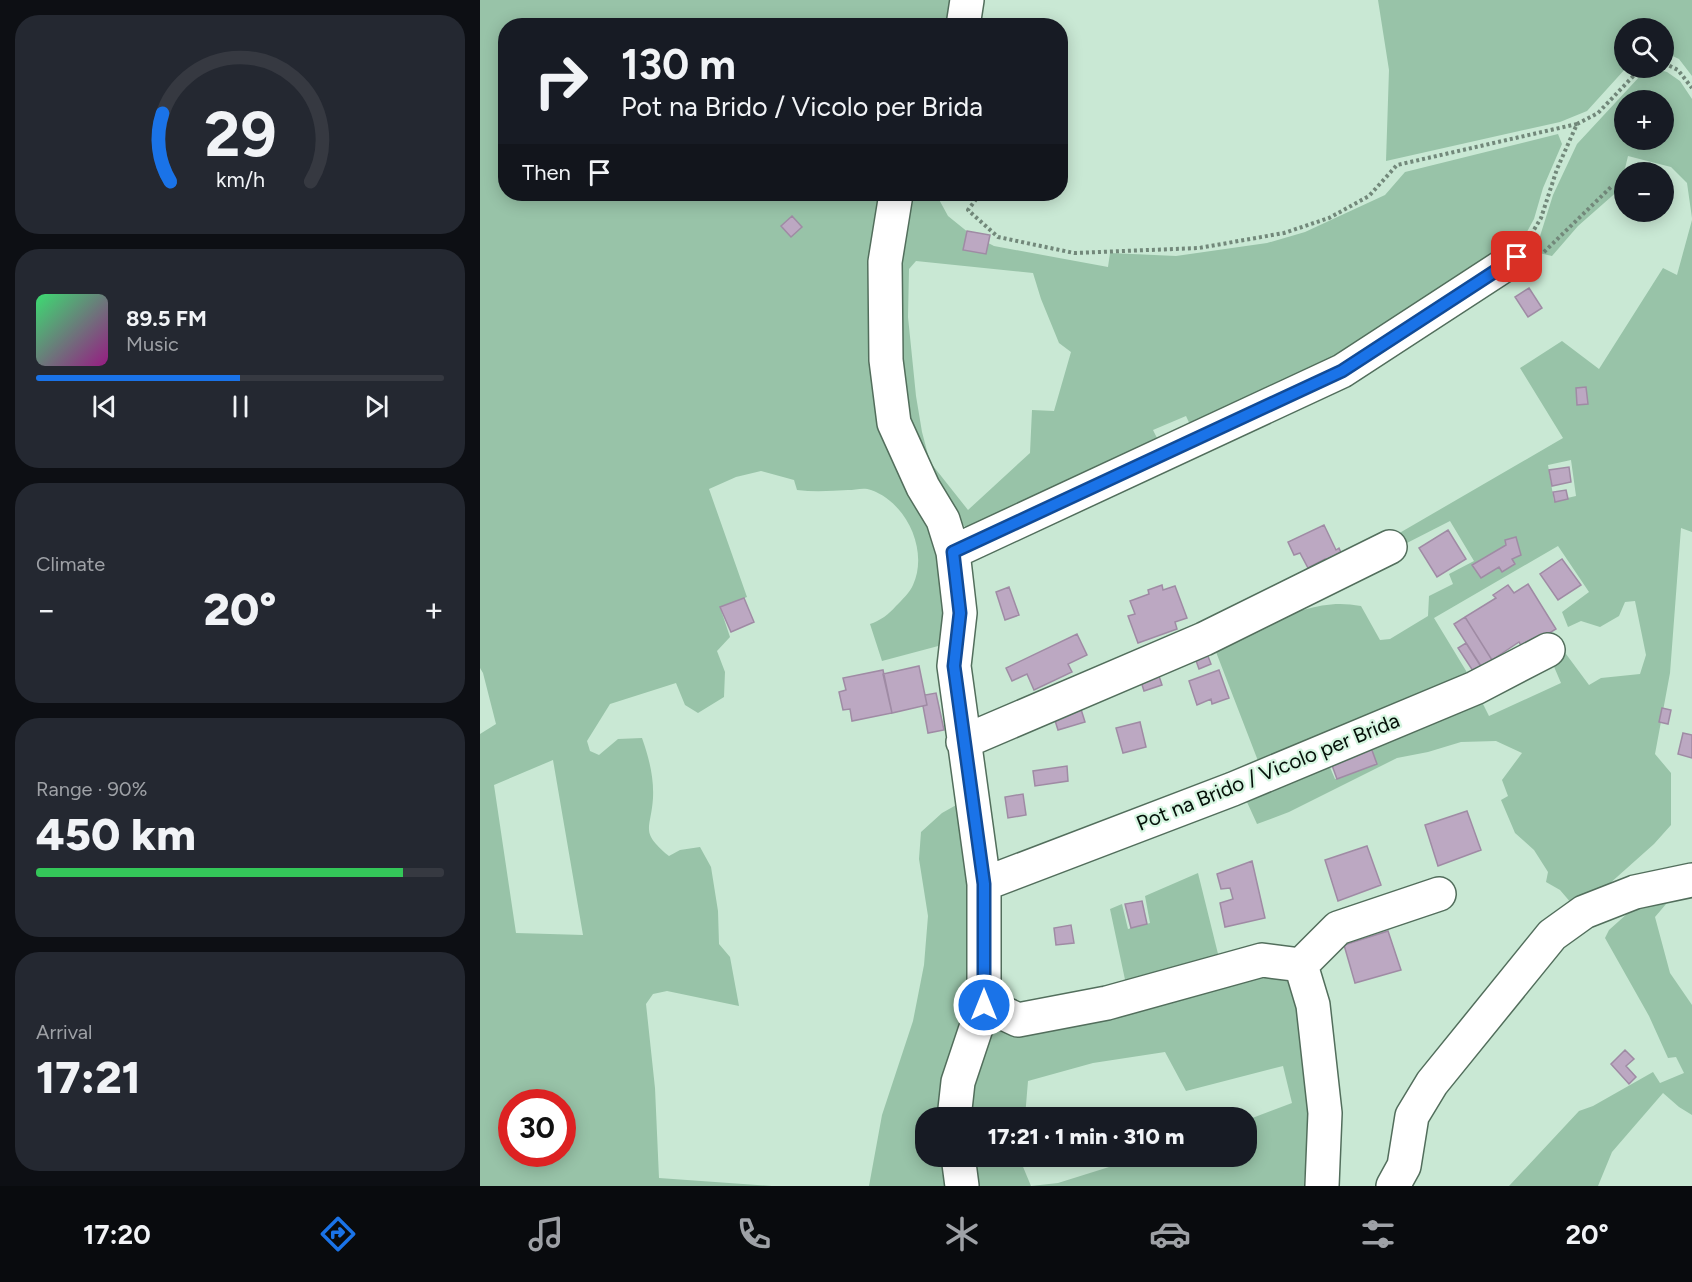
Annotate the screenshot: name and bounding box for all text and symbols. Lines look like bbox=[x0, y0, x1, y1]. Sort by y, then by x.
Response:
map controls bbox=[1614, 18, 1674, 222]
button: search bbox=[1614, 18, 1674, 78]
text: 130 m bbox=[621, 39, 736, 90]
icon: right bbox=[522, 42, 600, 120]
text: Pot na Brido / Vicolo per Brida bbox=[621, 90, 983, 123]
button: + bbox=[1614, 90, 1674, 150]
text: 29 bbox=[204, 97, 276, 172]
icon: arrive bbox=[583, 156, 616, 189]
text: Then bbox=[522, 159, 571, 186]
button: − bbox=[1614, 162, 1674, 222]
text: km/h bbox=[216, 167, 264, 192]
pin bbox=[1491, 231, 1542, 282]
icon: arrive bbox=[1500, 240, 1533, 273]
text: 89.5 FM bbox=[126, 305, 207, 332]
text: Music bbox=[126, 332, 179, 356]
icon: previous bbox=[88, 390, 121, 423]
icon: pause bbox=[224, 390, 257, 423]
icon: next bbox=[360, 390, 393, 423]
text: Climate bbox=[36, 552, 105, 576]
text: 20° bbox=[203, 582, 277, 636]
text: − bbox=[36, 590, 57, 629]
text: + bbox=[423, 590, 444, 629]
street label: Pot na Brido / Vicolo per Brida bbox=[1133, 707, 1403, 836]
text: Range · 90% bbox=[36, 777, 147, 801]
text: 450 km bbox=[36, 807, 196, 861]
position arrow bbox=[952, 973, 1016, 1037]
text: Arrival bbox=[36, 1020, 92, 1044]
text: 17:21 bbox=[36, 1050, 141, 1104]
speed limit sign: 30 bbox=[498, 1089, 576, 1167]
text: 17:21 · 1 min · 310 m bbox=[988, 1123, 1184, 1150]
icon: directions bbox=[317, 1213, 359, 1255]
icon: music bbox=[525, 1213, 567, 1255]
icon: phone bbox=[733, 1213, 775, 1255]
icon: climate bbox=[941, 1213, 983, 1255]
icon: car bbox=[1149, 1213, 1191, 1255]
icon: filters bbox=[1357, 1213, 1399, 1255]
text: 17:20 bbox=[83, 1218, 151, 1251]
text: 20° bbox=[1565, 1218, 1609, 1251]

